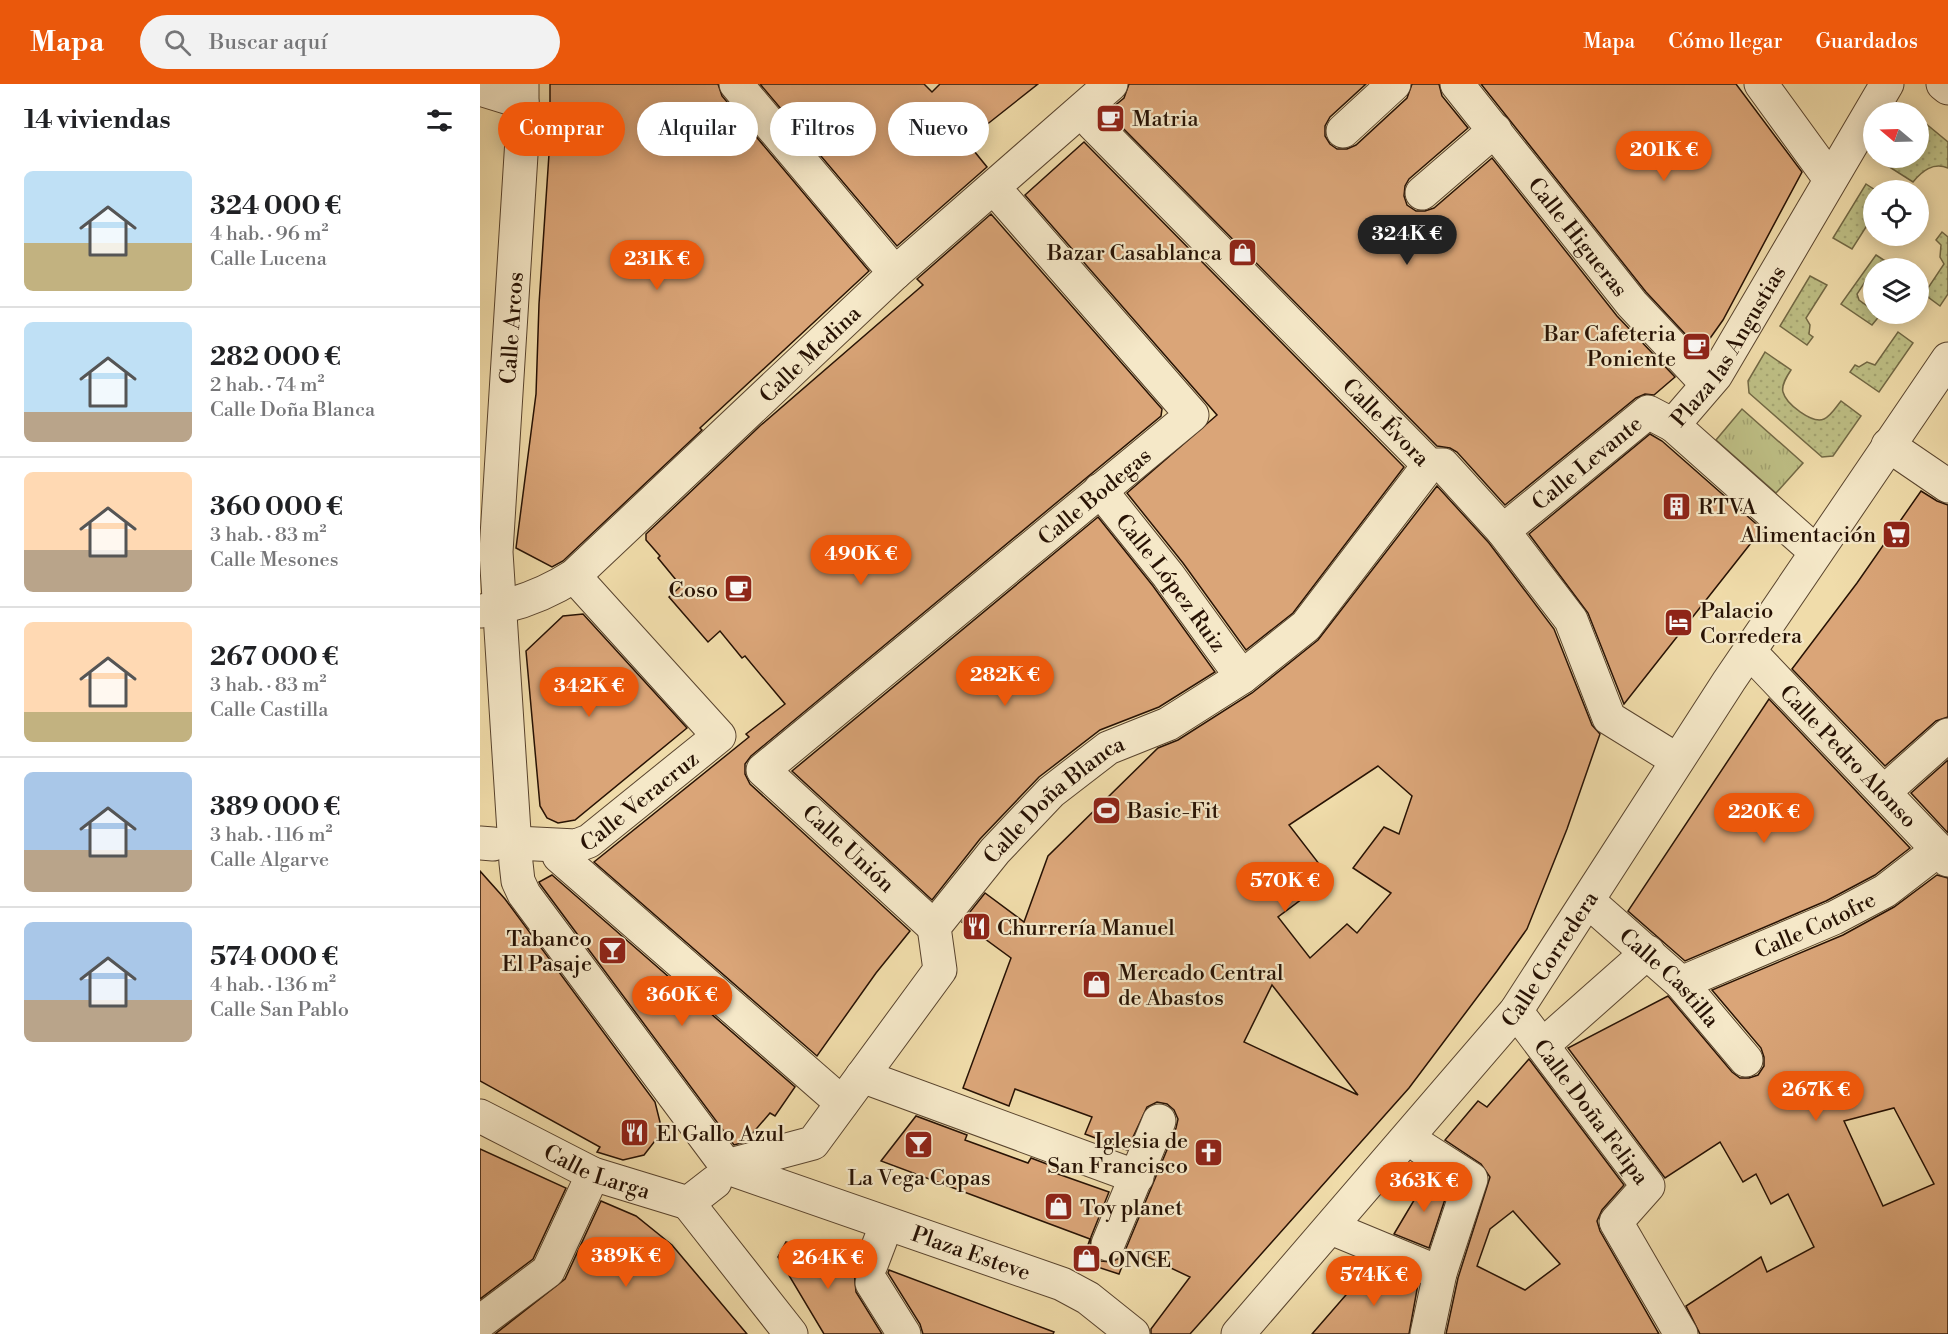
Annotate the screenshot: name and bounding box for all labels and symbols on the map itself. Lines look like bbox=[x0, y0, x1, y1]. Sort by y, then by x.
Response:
cafe icon: Matria bbox=[1095, 102, 1127, 134]
north arrow bbox=[1863, 102, 1929, 168]
place label: Matria bbox=[1132, 106, 1200, 133]
pin: 201K € bbox=[1615, 131, 1713, 182]
street label: Calle Higueras bbox=[1521, 172, 1633, 303]
pin: 324K € bbox=[1358, 215, 1456, 266]
shop icon: Bazar Casablanca bbox=[1227, 236, 1259, 268]
pin: 231K € bbox=[608, 240, 706, 291]
place label: Bazar Casablanca bbox=[1046, 240, 1223, 267]
street label: Plaza las Angustias bbox=[1665, 261, 1792, 433]
street label: Calle Arcos bbox=[495, 271, 530, 385]
street label: Calle Medina bbox=[754, 300, 868, 409]
place label: Bar Cafeteria Poniente bbox=[1542, 321, 1677, 373]
cafe icon: Bar Cafeteria Poniente bbox=[1681, 330, 1713, 362]
street label: Calle Évora bbox=[1336, 373, 1435, 473]
street label: Calle Levante bbox=[1527, 411, 1648, 517]
street label: Calle Bodegas bbox=[1033, 443, 1157, 552]
building icon: RTVA bbox=[1661, 490, 1693, 522]
place label: RTVA bbox=[1698, 494, 1758, 521]
street label: Calle López Ruiz bbox=[1109, 509, 1231, 658]
supermarket icon: Alimentación bbox=[1881, 518, 1913, 550]
place label: Alimentación bbox=[1740, 522, 1876, 549]
pin: 490K € bbox=[812, 535, 910, 586]
cafe icon: Coso bbox=[723, 573, 755, 605]
place label: Coso bbox=[669, 577, 718, 604]
place label: Palacio Corredera bbox=[1700, 598, 1803, 650]
hotel icon: Palacio Corredera bbox=[1663, 607, 1695, 639]
pin: 282K € bbox=[956, 656, 1054, 707]
pin: 342K € bbox=[540, 667, 638, 718]
street label: Calle Pedro Alonso bbox=[1773, 680, 1922, 834]
street label: Calle Doña Blanca bbox=[978, 730, 1130, 870]
street label: Calle Veracruz bbox=[577, 746, 705, 858]
pin: 220K € bbox=[1715, 793, 1813, 844]
sports icon: Basic-Fit bbox=[1090, 794, 1122, 826]
place label: Basic-Fit bbox=[1126, 798, 1220, 825]
street label: Calle Unión bbox=[796, 800, 900, 899]
pin: 570K € bbox=[1236, 862, 1334, 913]
street label: Calle Corredera bbox=[1496, 886, 1605, 1033]
street label: Calle Cotofre bbox=[1751, 886, 1881, 965]
restaurant icon: Churrería Manuel bbox=[960, 911, 992, 943]
place label: Churrería Manuel bbox=[997, 915, 1175, 942]
street label: Calle Castilla bbox=[1613, 923, 1725, 1034]
place label: Tabanco El Pasaje bbox=[502, 926, 592, 978]
bar icon: Tabanco El Pasaje bbox=[597, 935, 629, 967]
place label: Mercado Central de Abastos bbox=[1118, 960, 1284, 1012]
shop icon: Mercado Central de Abastos bbox=[1081, 969, 1113, 1001]
pin: 360K € bbox=[633, 976, 731, 1027]
street label: Calle Doña Felipa bbox=[1527, 1035, 1655, 1191]
pin: 267K € bbox=[1767, 1071, 1865, 1122]
restaurant icon: El Gallo Azul bbox=[619, 1117, 651, 1149]
place label: El Gallo Azul bbox=[656, 1121, 785, 1148]
place label: Iglesia de San Francisco bbox=[1047, 1128, 1188, 1180]
bar icon: La Vega Copas bbox=[903, 1129, 935, 1161]
church icon: Iglesia de San Francisco bbox=[1193, 1137, 1225, 1169]
street label: Calle Larga bbox=[539, 1139, 654, 1206]
pin: 363K € bbox=[1375, 1162, 1473, 1213]
place label: La Vega Copas bbox=[847, 1165, 991, 1192]
shop icon: Toy planet bbox=[1043, 1191, 1075, 1223]
place label: Toy planet bbox=[1080, 1195, 1183, 1222]
street label: Plaza Esteve bbox=[908, 1221, 1034, 1287]
pin: 389K € bbox=[577, 1237, 675, 1288]
pin: 264K € bbox=[779, 1239, 877, 1290]
shop icon: ONCE bbox=[1071, 1243, 1103, 1275]
place label: ONCE bbox=[1108, 1247, 1171, 1274]
pin: 574K € bbox=[1325, 1256, 1423, 1307]

